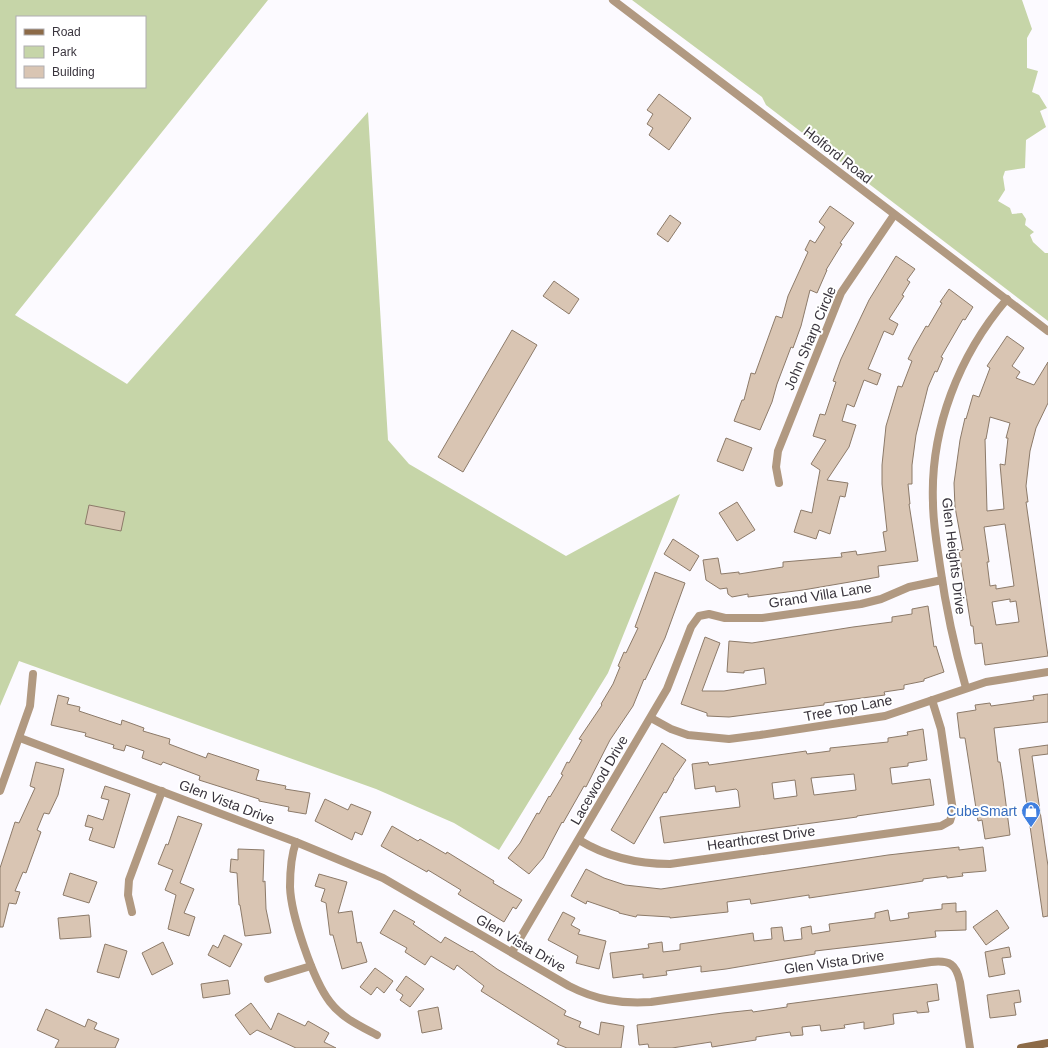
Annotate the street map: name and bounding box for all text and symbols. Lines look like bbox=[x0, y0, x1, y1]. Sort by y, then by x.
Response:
legend bbox=[16, 16, 146, 88]
text: Road bbox=[52, 25, 81, 39]
text: Park bbox=[52, 45, 78, 59]
text: Building bbox=[52, 65, 95, 79]
street label: Holford Road bbox=[801, 123, 875, 187]
street label: John Sharp Circle bbox=[781, 283, 839, 392]
street label: Glen Heights Drive bbox=[939, 497, 969, 615]
street label: Grand Villa Lane bbox=[767, 579, 873, 611]
street label: Tree Top Lane bbox=[803, 692, 894, 724]
street label: Lacewood Drive bbox=[567, 732, 631, 827]
street label: Glen Vista Drive bbox=[177, 776, 277, 828]
shop icon: CubeSmart bbox=[1020, 800, 1042, 828]
place label: CubeSmart bbox=[946, 803, 1017, 819]
street label: Hearthcrest Drive bbox=[706, 822, 816, 854]
street label: Glen Vista Drive bbox=[473, 911, 569, 975]
street label: Glen Vista Drive bbox=[783, 947, 885, 977]

